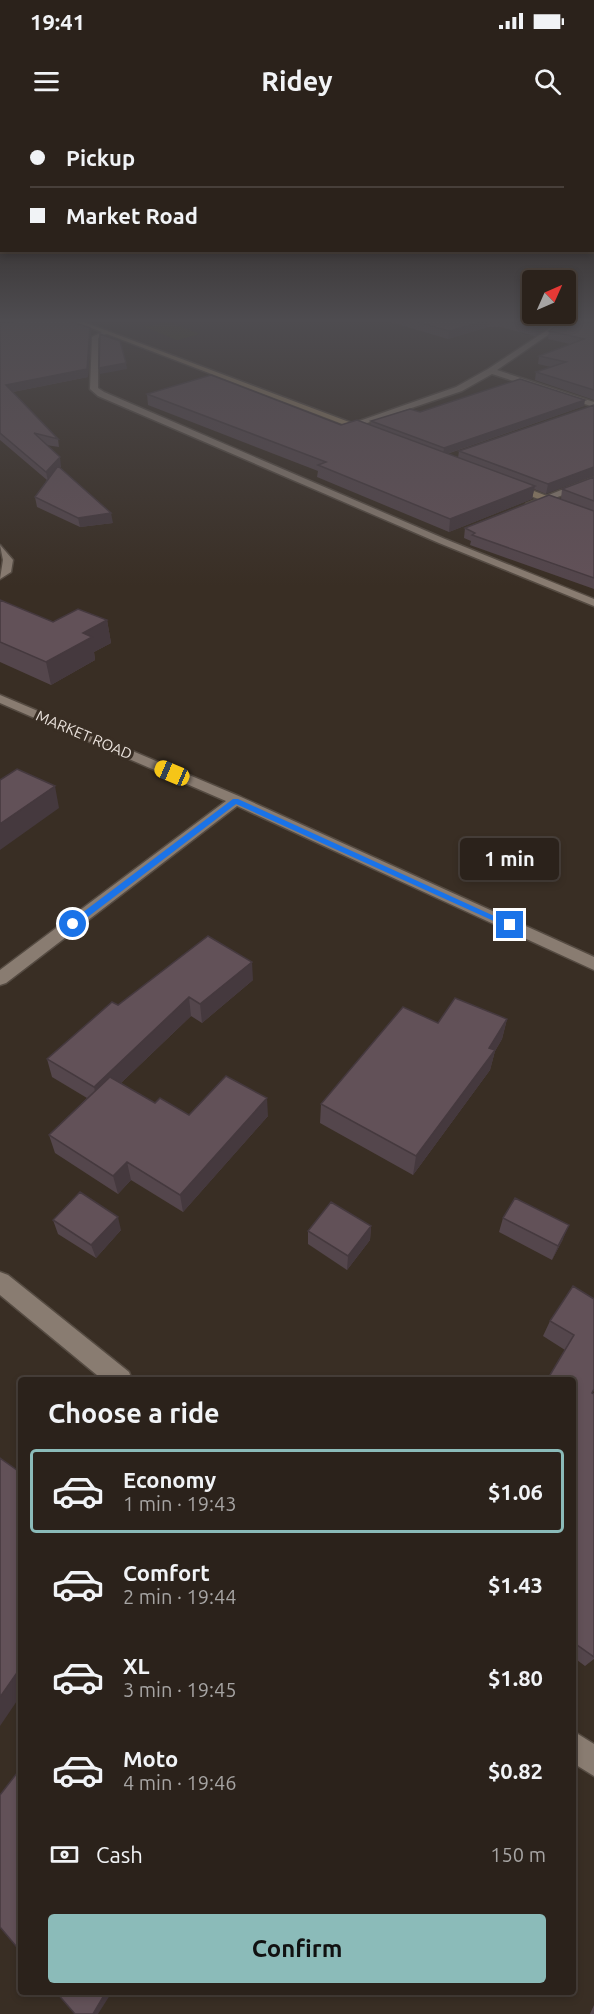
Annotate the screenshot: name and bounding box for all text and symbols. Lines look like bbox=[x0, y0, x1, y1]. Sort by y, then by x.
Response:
text: 19:41 bbox=[30, 9, 85, 34]
icon: menu bbox=[30, 65, 63, 98]
icon: search bbox=[531, 65, 564, 98]
text: Ridey bbox=[261, 66, 333, 96]
text: Pickup bbox=[66, 145, 135, 170]
text: Market Road bbox=[66, 203, 198, 228]
north arrow bbox=[522, 270, 576, 324]
map controls bbox=[522, 270, 576, 324]
street label: MARKET ROAD bbox=[34, 707, 135, 762]
car bbox=[152, 758, 192, 788]
callout: 1 min bbox=[460, 838, 560, 880]
text: 1 min bbox=[484, 847, 535, 870]
route start bbox=[59, 910, 86, 937]
route end bbox=[496, 911, 523, 938]
text: Choose a ride bbox=[48, 1398, 220, 1428]
icon: car bbox=[51, 1464, 105, 1518]
text: Economy bbox=[123, 1467, 216, 1492]
text: $1.06 bbox=[488, 1479, 543, 1504]
text: 1 min · 19:43 bbox=[123, 1492, 237, 1515]
icon: car bbox=[51, 1557, 105, 1611]
text: Comfort bbox=[123, 1560, 210, 1585]
text: $1.43 bbox=[488, 1572, 543, 1597]
text: 2 min · 19:44 bbox=[123, 1585, 237, 1608]
icon: car bbox=[51, 1650, 105, 1704]
text: XL bbox=[123, 1653, 150, 1678]
text: $1.80 bbox=[488, 1665, 543, 1690]
text: 3 min · 19:45 bbox=[123, 1678, 237, 1701]
icon: car bbox=[51, 1743, 105, 1797]
text: Moto bbox=[123, 1746, 178, 1771]
text: $0.82 bbox=[488, 1758, 543, 1783]
text: 4 min · 19:46 bbox=[123, 1771, 237, 1794]
icon: cash bbox=[48, 1838, 81, 1871]
text: Cash bbox=[96, 1842, 143, 1867]
text: 150 m bbox=[490, 1843, 546, 1866]
button: Confirm bbox=[48, 1914, 546, 1983]

